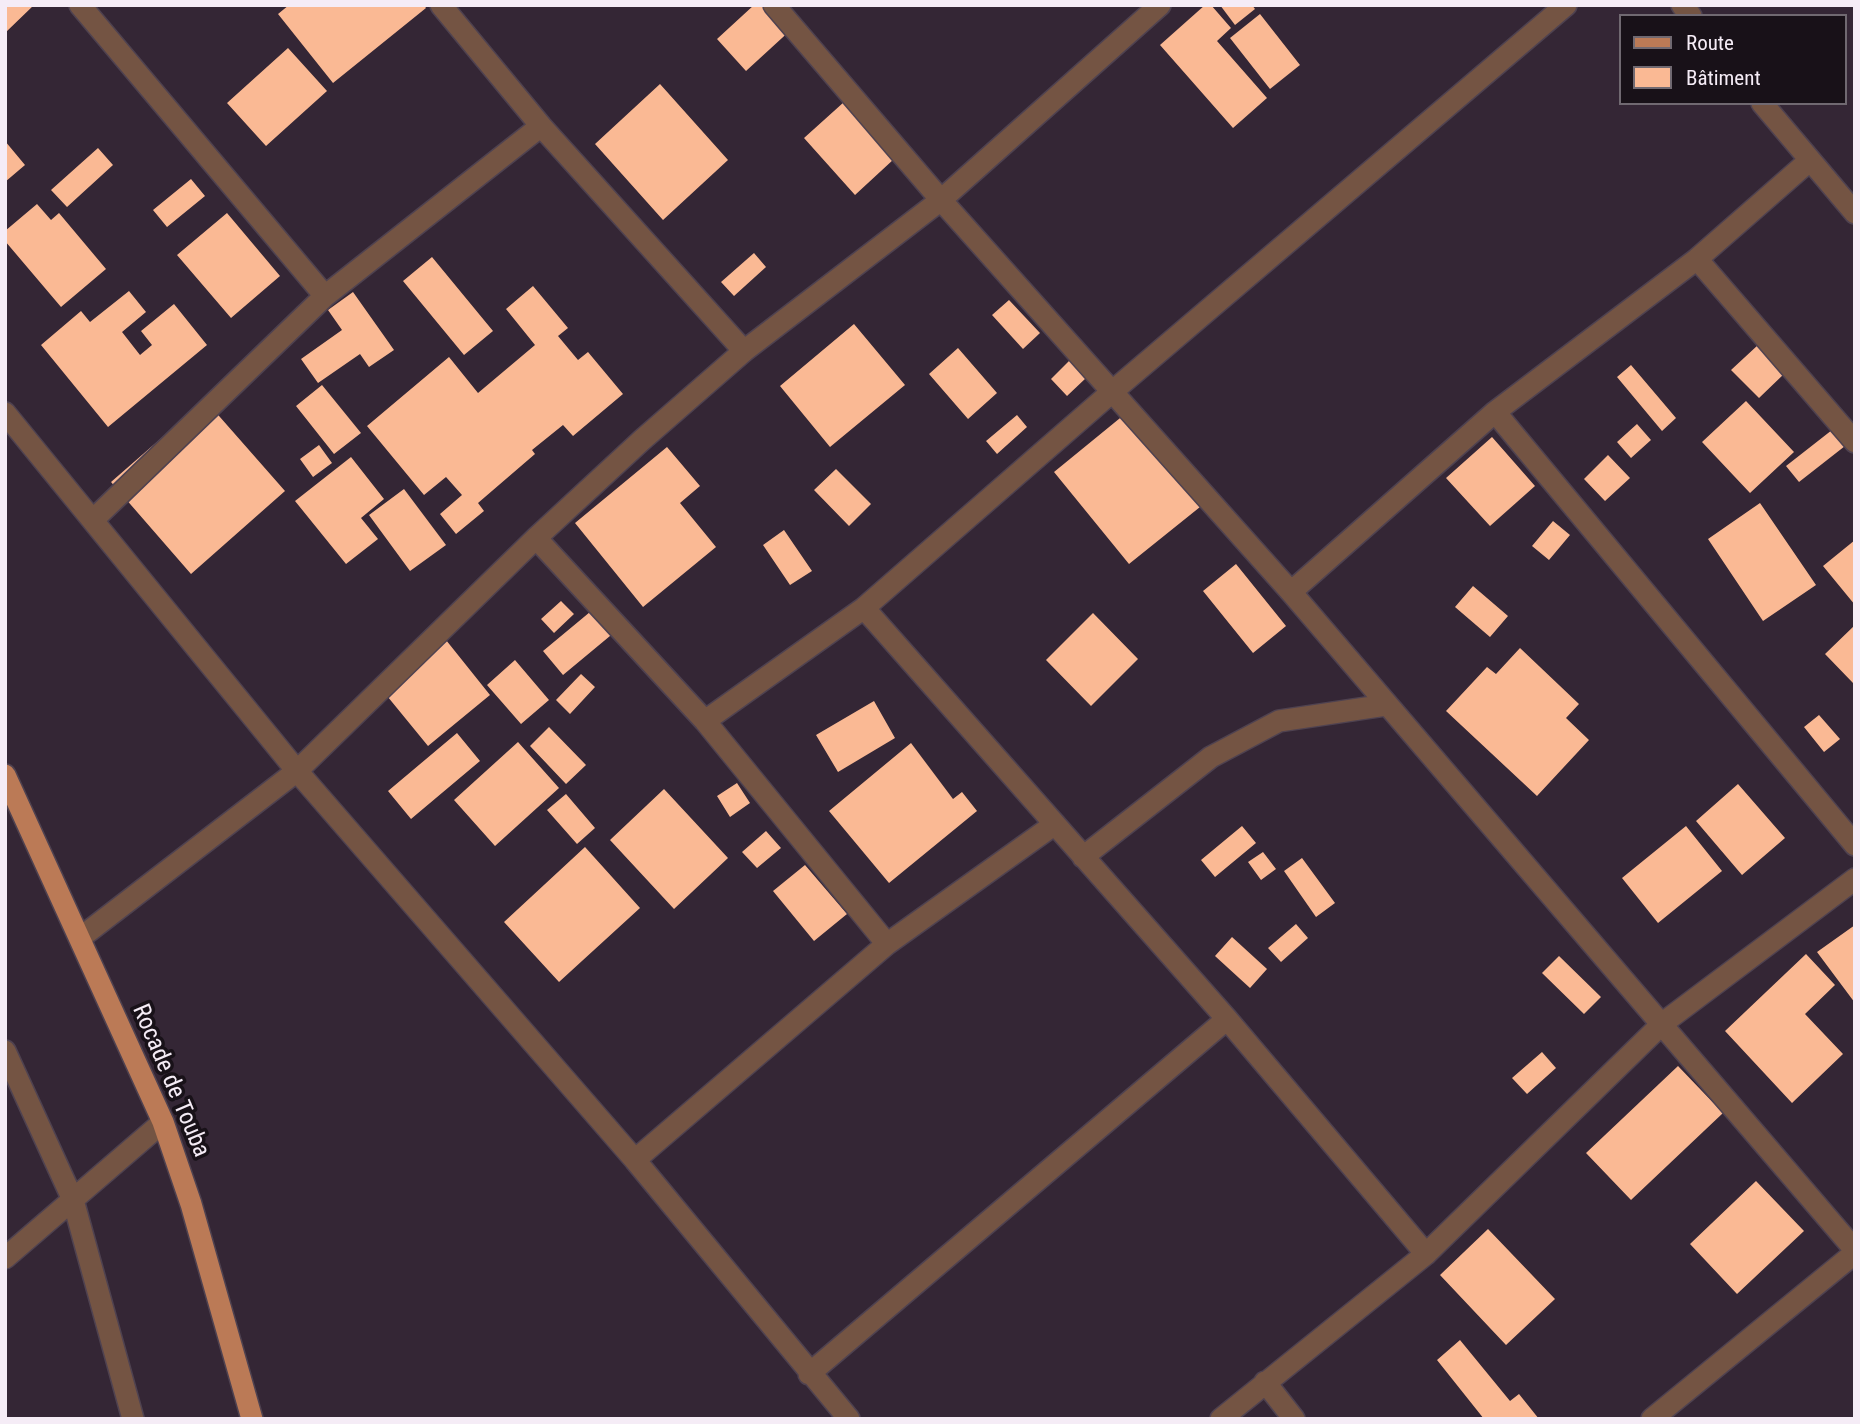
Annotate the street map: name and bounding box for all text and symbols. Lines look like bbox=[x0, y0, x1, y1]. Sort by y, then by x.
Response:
legend bbox=[1618, 14, 1846, 105]
text: Route bbox=[1686, 31, 1734, 55]
text: Bâtiment bbox=[1686, 66, 1761, 90]
street label: Rocade de Touba bbox=[125, 1000, 215, 1162]

